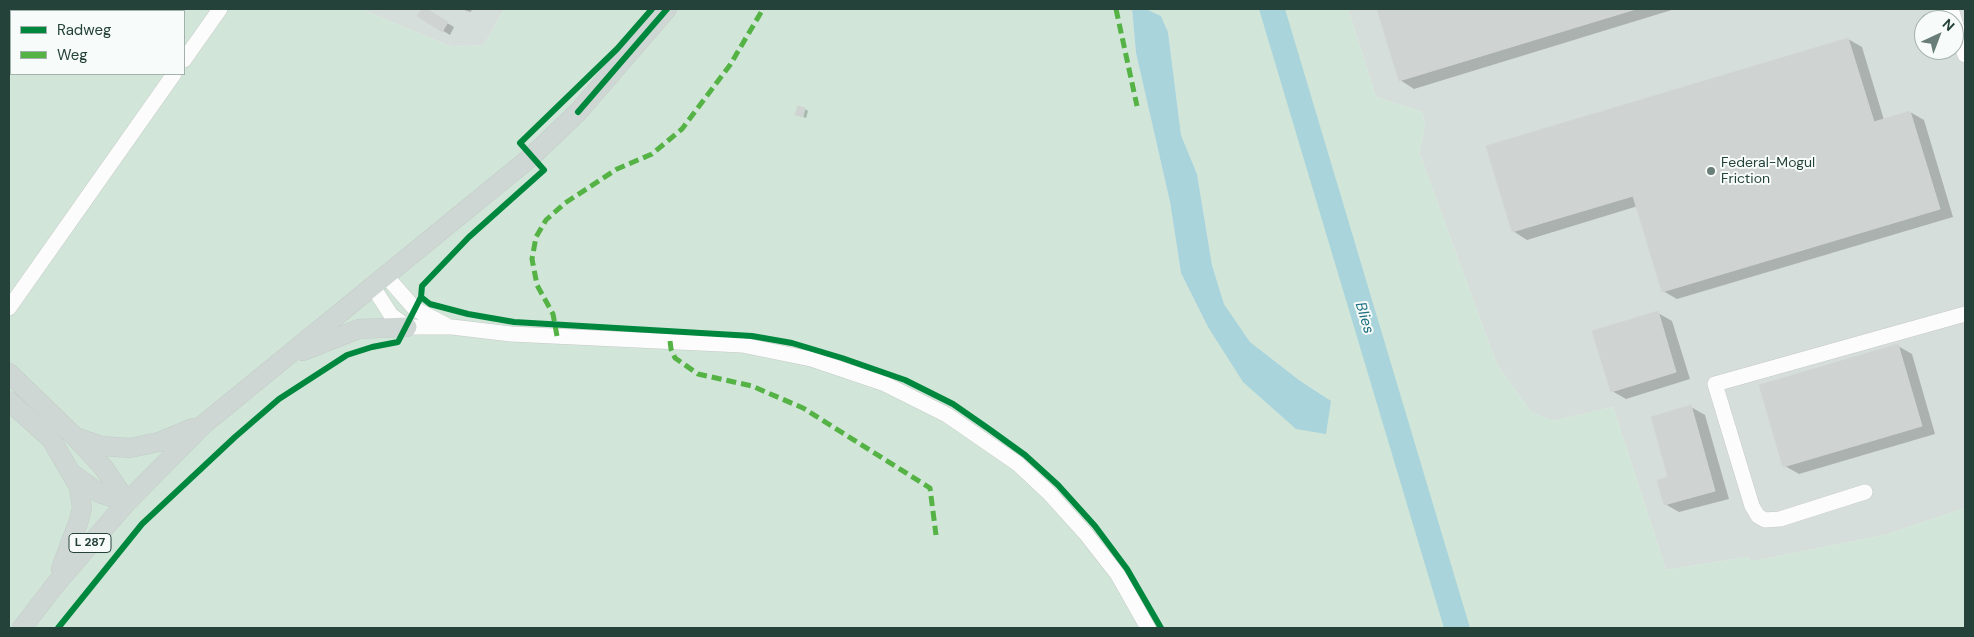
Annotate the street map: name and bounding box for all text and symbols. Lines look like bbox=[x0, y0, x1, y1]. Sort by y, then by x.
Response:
legend bbox=[10, 10, 185, 75]
north arrow bbox=[1914, 10, 1964, 60]
text: N bbox=[1939, 15, 1958, 35]
text: Radweg bbox=[57, 20, 111, 40]
text: Weg bbox=[57, 45, 88, 65]
place label: Federal-Mogul Friction bbox=[1721, 155, 1815, 188]
marker: Federal-Mogul Friction bbox=[1705, 165, 1717, 177]
water label: Blies bbox=[1351, 300, 1377, 336]
road number: L 287 bbox=[69, 534, 111, 552]

